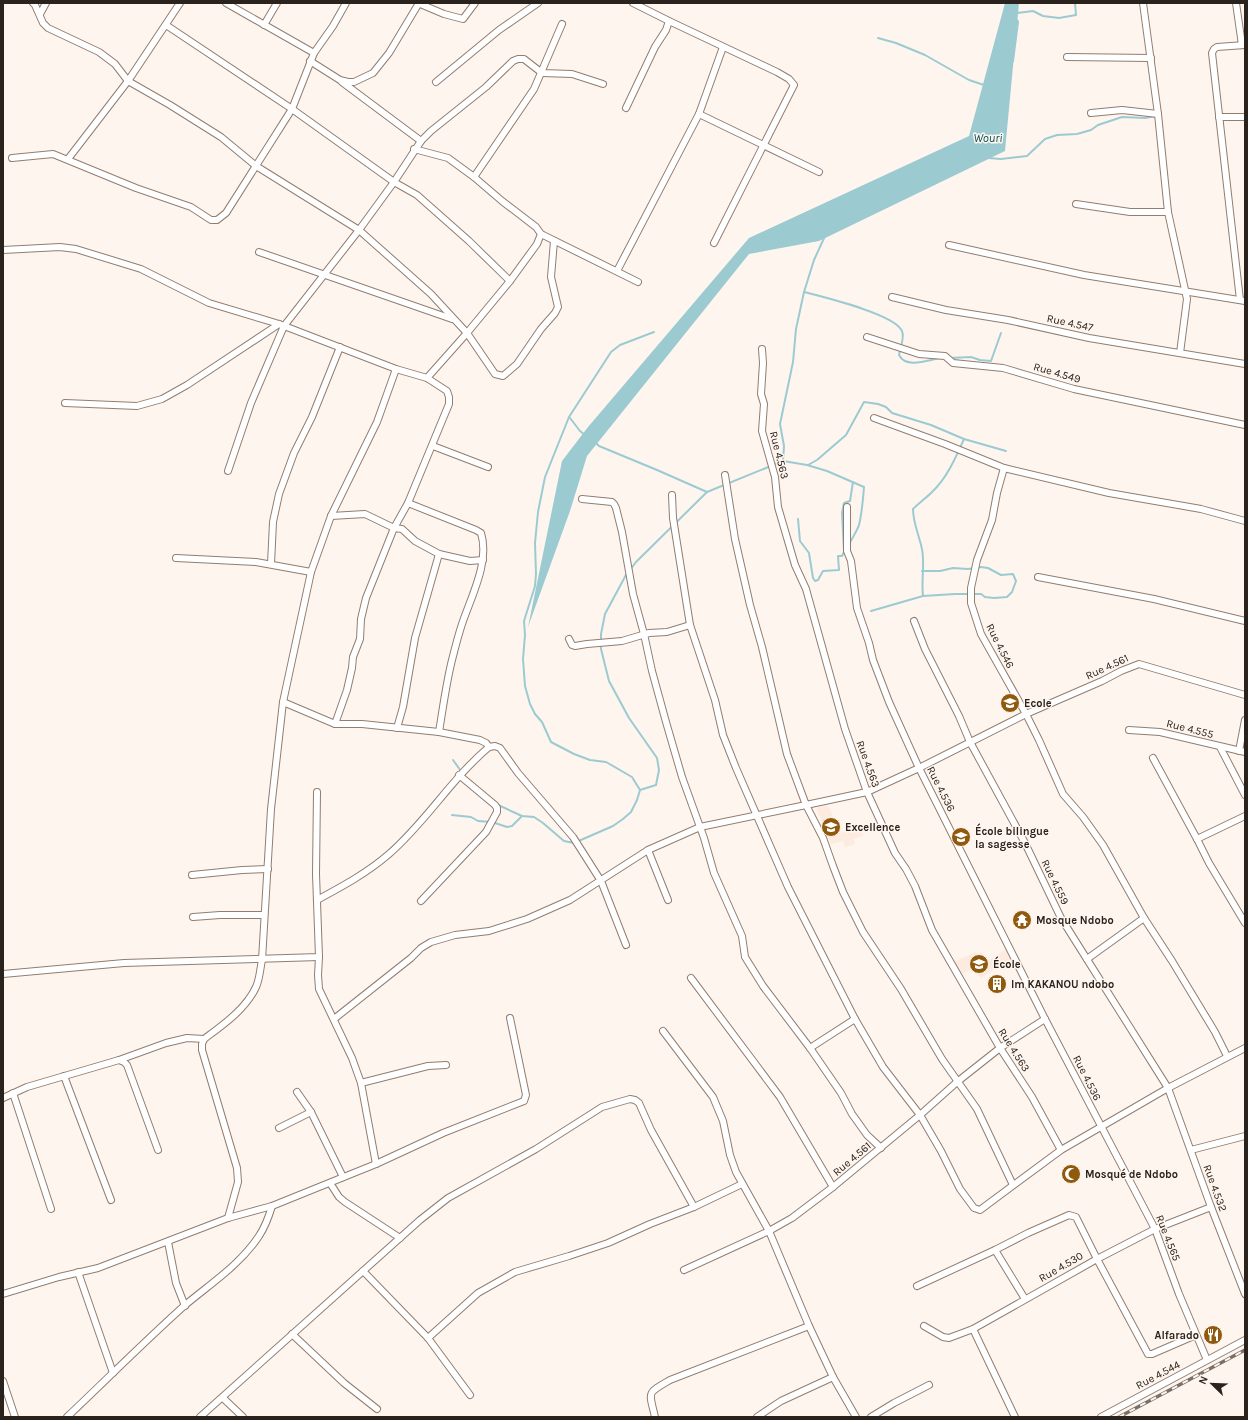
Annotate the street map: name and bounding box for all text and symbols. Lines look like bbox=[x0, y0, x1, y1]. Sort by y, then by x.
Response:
water label: Wouri bbox=[973, 131, 1003, 145]
street label: Rue 4.547 bbox=[1046, 312, 1094, 334]
street label: Rue 4.549 bbox=[1032, 360, 1082, 386]
street label: Rue 4.563 bbox=[767, 430, 791, 480]
street label: Rue 4.546 bbox=[983, 621, 1017, 671]
street label: Rue 4.561 bbox=[1083, 651, 1131, 683]
school or university icon: Ecole bbox=[999, 692, 1021, 714]
place label: Ecole bbox=[1024, 697, 1052, 710]
street label: Rue 4.555 bbox=[1165, 717, 1215, 741]
street label: Rue 4.563 bbox=[854, 739, 882, 789]
street label: Rue 4.536 bbox=[924, 764, 958, 814]
school or university icon: Excellence bbox=[820, 816, 842, 838]
place label: Excellence bbox=[845, 821, 900, 834]
place label: École bilingue la sagesse bbox=[975, 823, 1049, 851]
school or university icon: École bilingue la sagesse bbox=[950, 826, 972, 848]
street label: Rue 4.559 bbox=[1039, 857, 1071, 907]
temple icon: Mosque Ndobo bbox=[1011, 909, 1033, 931]
place label: Mosque Ndobo bbox=[1036, 914, 1114, 927]
school or university icon: École bbox=[968, 953, 990, 975]
place label: École bbox=[993, 956, 1021, 971]
building icon: Im KAKANOU ndobo bbox=[986, 973, 1008, 995]
place label: Im KAKANOU ndobo bbox=[1011, 978, 1114, 991]
street label: Rue 4.563 bbox=[996, 1026, 1032, 1074]
street label: Rue 4.536 bbox=[1070, 1053, 1104, 1103]
street label: Rue 4.561 bbox=[830, 1139, 874, 1179]
mosque icon: Mosqué de Ndobo bbox=[1060, 1163, 1082, 1185]
street label: Rue 4.532 bbox=[1201, 1163, 1229, 1213]
place label: Mosqué de Ndobo bbox=[1085, 1168, 1178, 1181]
street label: Rue 4.565 bbox=[1153, 1213, 1183, 1263]
street label: Rue 4.530 bbox=[1037, 1249, 1085, 1285]
restaurant icon: Alfarado bbox=[1202, 1324, 1224, 1346]
place label: Alfarado bbox=[1155, 1329, 1199, 1342]
street label: Rue 4.544 bbox=[1134, 1358, 1182, 1392]
north arrow bbox=[1192, 1364, 1232, 1404]
text: N bbox=[1196, 1374, 1211, 1386]

